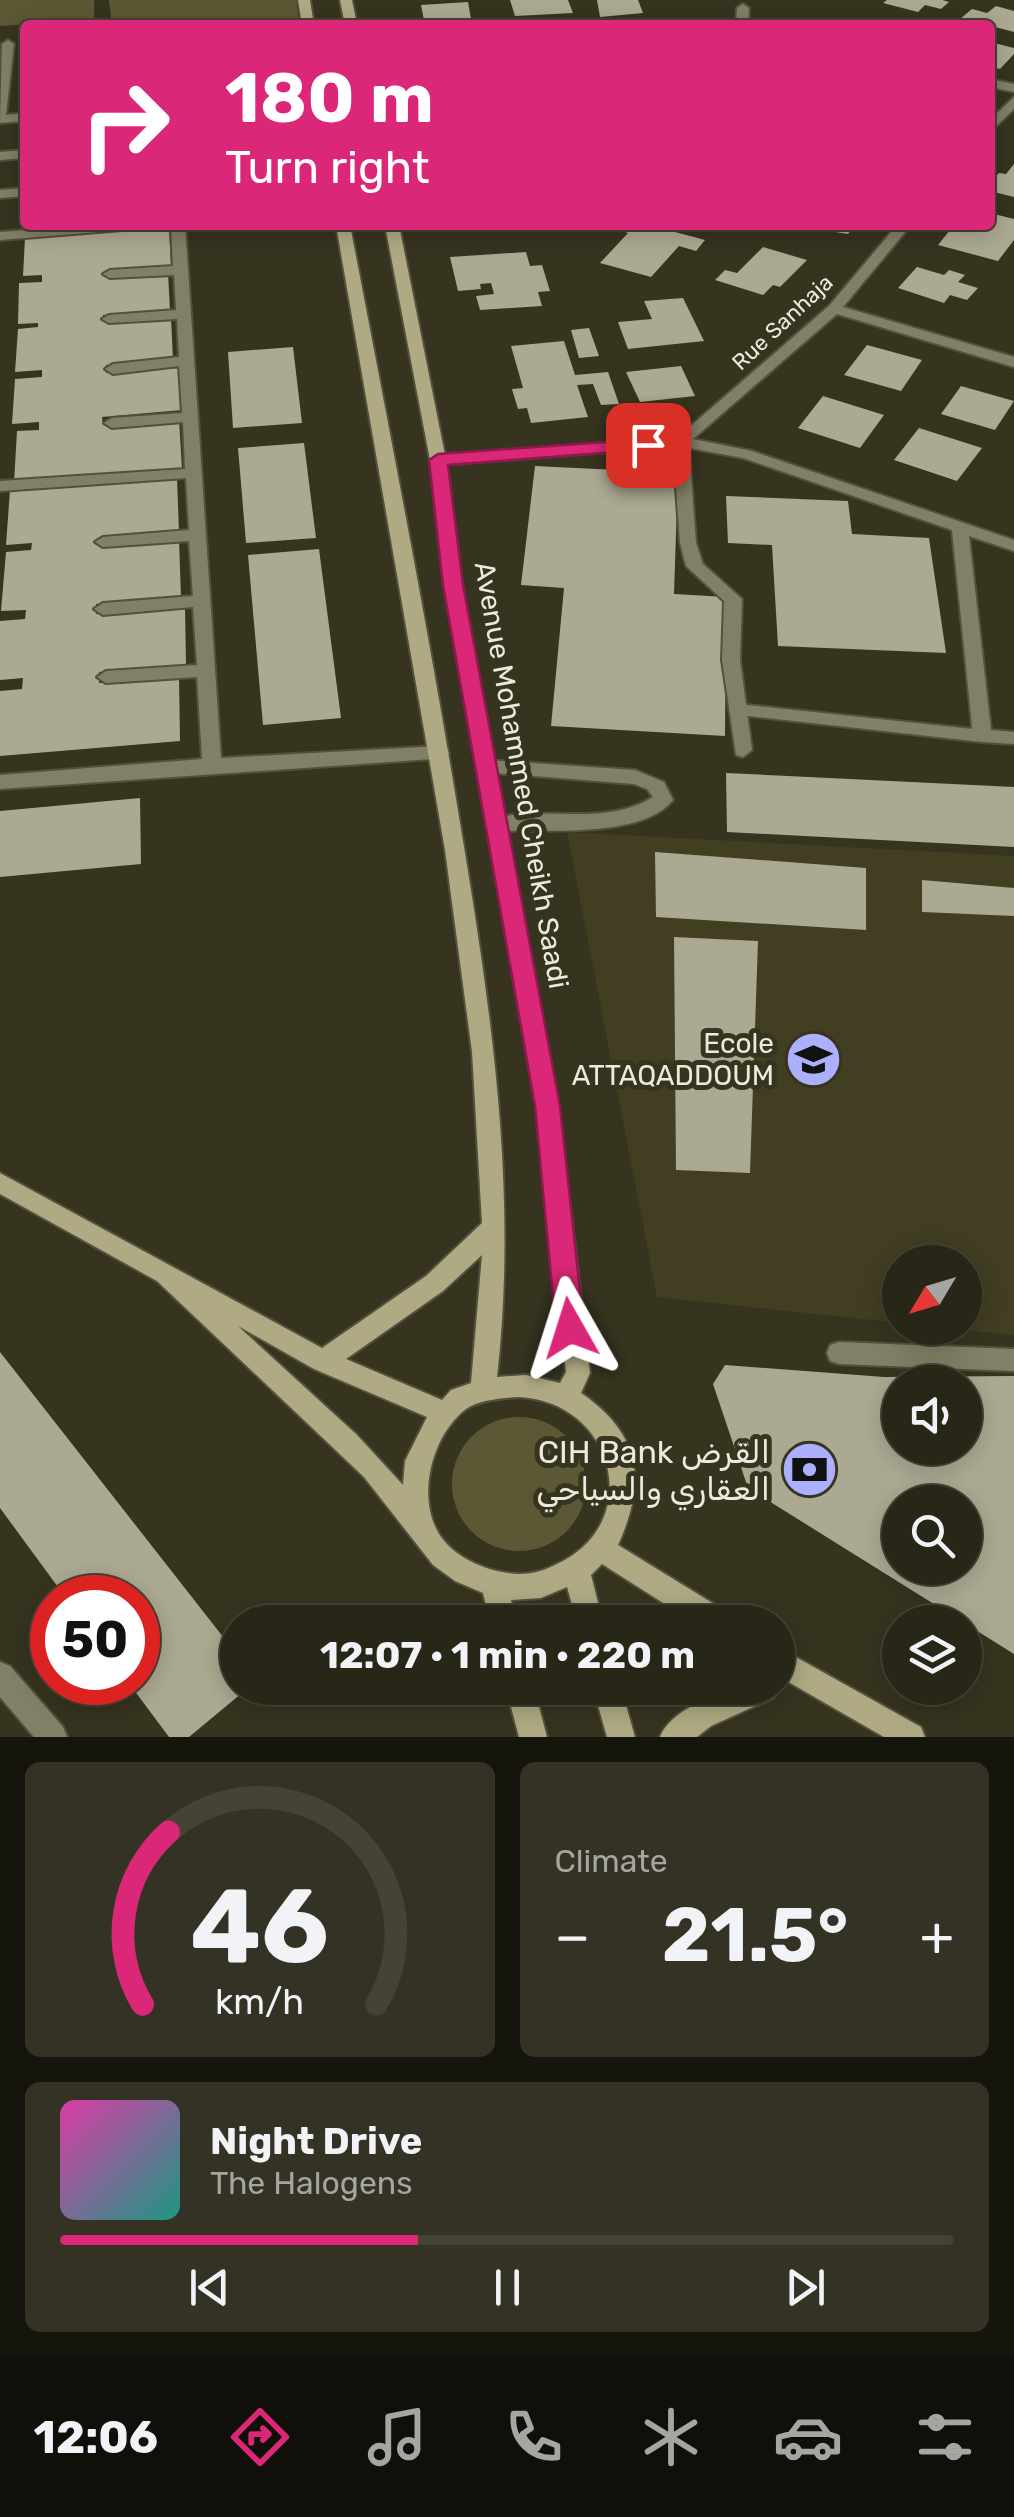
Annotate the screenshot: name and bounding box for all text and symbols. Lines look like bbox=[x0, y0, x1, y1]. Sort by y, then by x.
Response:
text: 180 m bbox=[225, 57, 434, 140]
icon: right bbox=[60, 60, 190, 190]
text: Turn right bbox=[225, 141, 429, 194]
street label: Rue Sanhaja bbox=[726, 269, 838, 376]
pin bbox=[606, 403, 691, 488]
icon: arrive bbox=[621, 418, 676, 473]
street label: Avenue Mohammed Cheikh Saadi bbox=[468, 559, 575, 991]
place label: Ecole ATTAQADDOUM bbox=[572, 1027, 774, 1092]
school or university icon: Ecole ATTAQADDOUM bbox=[783, 1029, 843, 1089]
north arrow bbox=[882, 1245, 982, 1345]
map controls bbox=[882, 1245, 982, 1705]
position arrow bbox=[518, 1276, 622, 1380]
button: sound bbox=[882, 1365, 982, 1465]
place label: CIH Bank القرض العقاري والسياحي bbox=[536, 1433, 770, 1513]
bank icon: CIH Bank القرض العقاري والسياحي bbox=[779, 1440, 839, 1500]
button: search bbox=[882, 1485, 982, 1585]
speed limit sign: 50 bbox=[30, 1575, 160, 1705]
button: layers bbox=[882, 1605, 982, 1705]
text: 12:07 · 1 min · 220 m bbox=[320, 1632, 695, 1678]
text: Climate bbox=[555, 1842, 668, 1880]
text: 46 bbox=[190, 1865, 329, 1988]
text: 21.5° bbox=[662, 1891, 848, 1980]
text: − bbox=[555, 1904, 590, 1969]
text: + bbox=[920, 1904, 954, 1969]
text: km/h bbox=[215, 1981, 304, 2023]
text: Night Drive bbox=[210, 2118, 422, 2164]
text: The Halogens bbox=[210, 2164, 413, 2202]
icon: previous bbox=[182, 2260, 237, 2315]
icon: pause bbox=[480, 2260, 535, 2315]
icon: next bbox=[778, 2260, 833, 2315]
icon: directions bbox=[225, 2402, 295, 2472]
icon: music bbox=[362, 2402, 432, 2472]
icon: phone bbox=[499, 2402, 569, 2472]
icon: climate bbox=[636, 2402, 706, 2472]
icon: car bbox=[773, 2402, 843, 2472]
icon: filters bbox=[910, 2402, 980, 2472]
text: 12:06 bbox=[34, 2411, 158, 2464]

